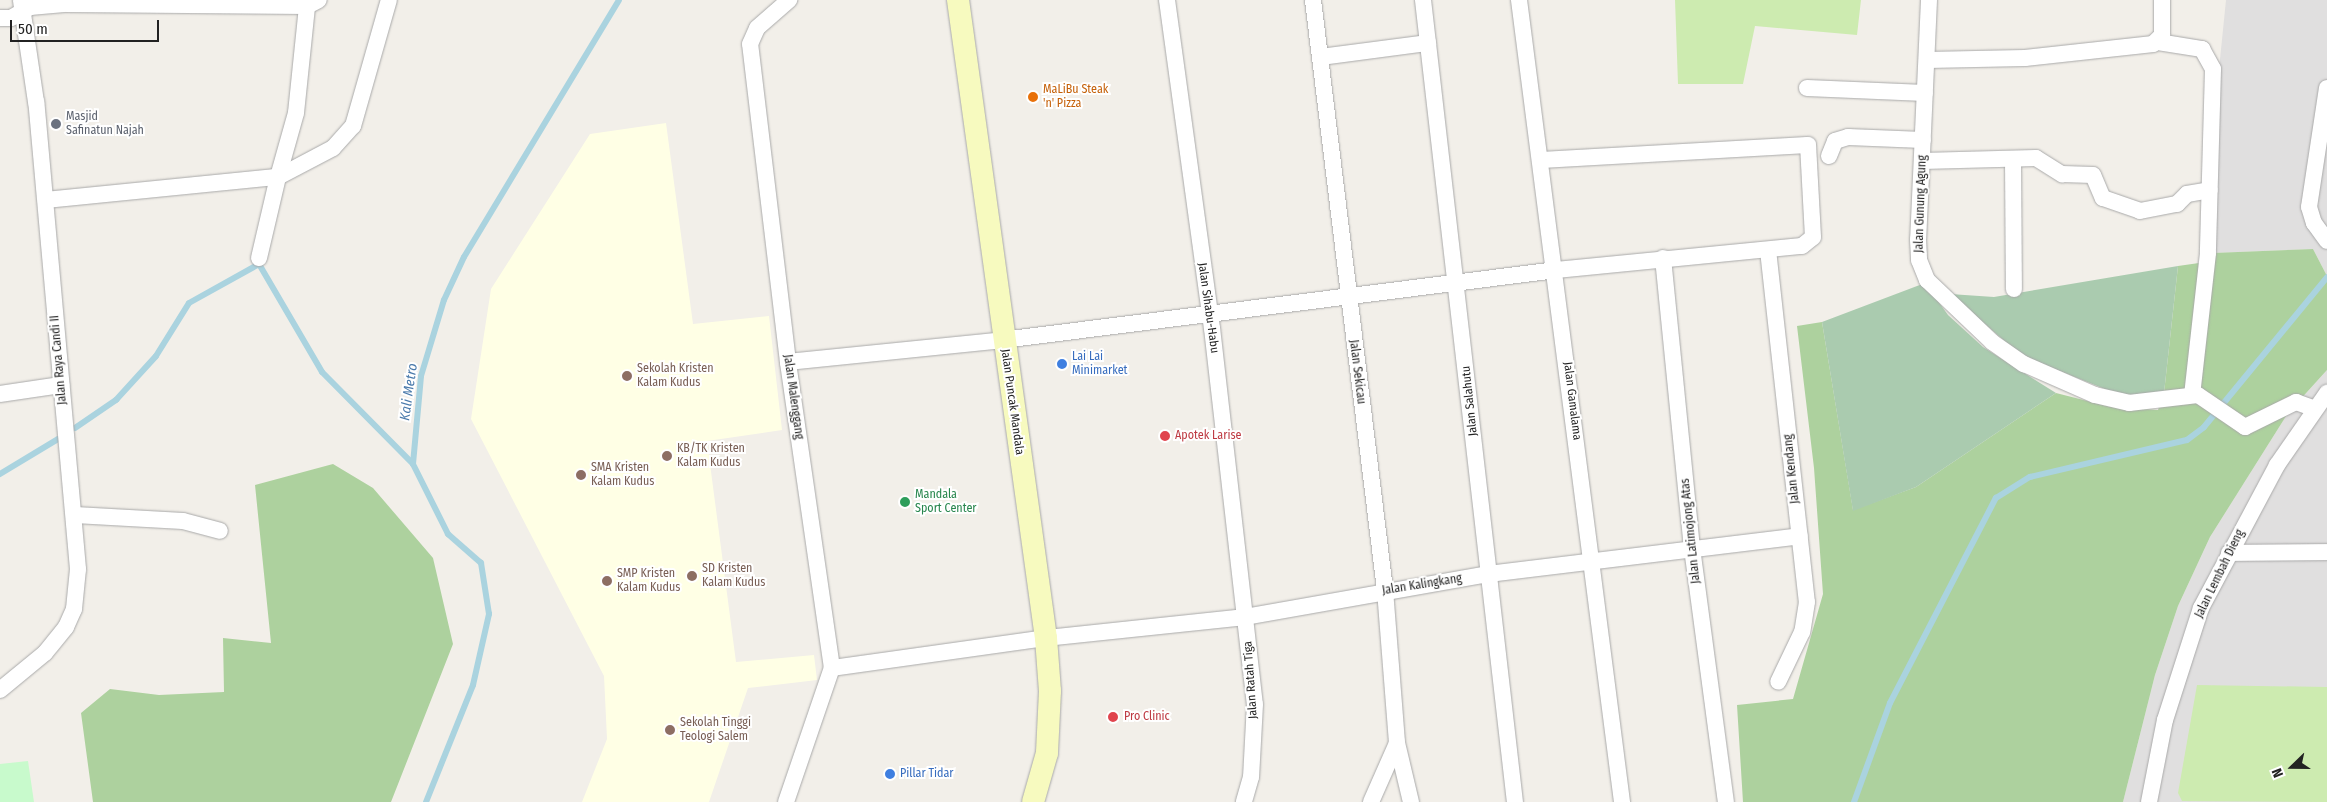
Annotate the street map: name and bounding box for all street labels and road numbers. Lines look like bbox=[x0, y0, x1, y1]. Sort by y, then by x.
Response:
street label: Jalan Gunung Agung bbox=[1912, 155, 1930, 253]
street label: Jalan Sihabu-Habu bbox=[1195, 262, 1221, 354]
street label: Jalan Raya Candi II bbox=[48, 315, 70, 405]
street label: Jalan Sekicau bbox=[1346, 339, 1368, 405]
street label: Jalan Puncak Mandala bbox=[997, 348, 1027, 456]
street label: Jalan Malenggang bbox=[780, 354, 806, 440]
street label: Jalan Gamalama bbox=[1560, 361, 1584, 441]
street label: Jalan Salahutu bbox=[1459, 365, 1481, 437]
street label: Jalan Kendang bbox=[1781, 434, 1803, 504]
street label: Jalan Latimojong Atas bbox=[1678, 478, 1704, 584]
street label: Jalan Lembah Dieng bbox=[2192, 527, 2248, 621]
street label: Jalan Kalingkang bbox=[1381, 572, 1463, 598]
street label: Jalan Ratah Tiga bbox=[1241, 640, 1261, 720]

